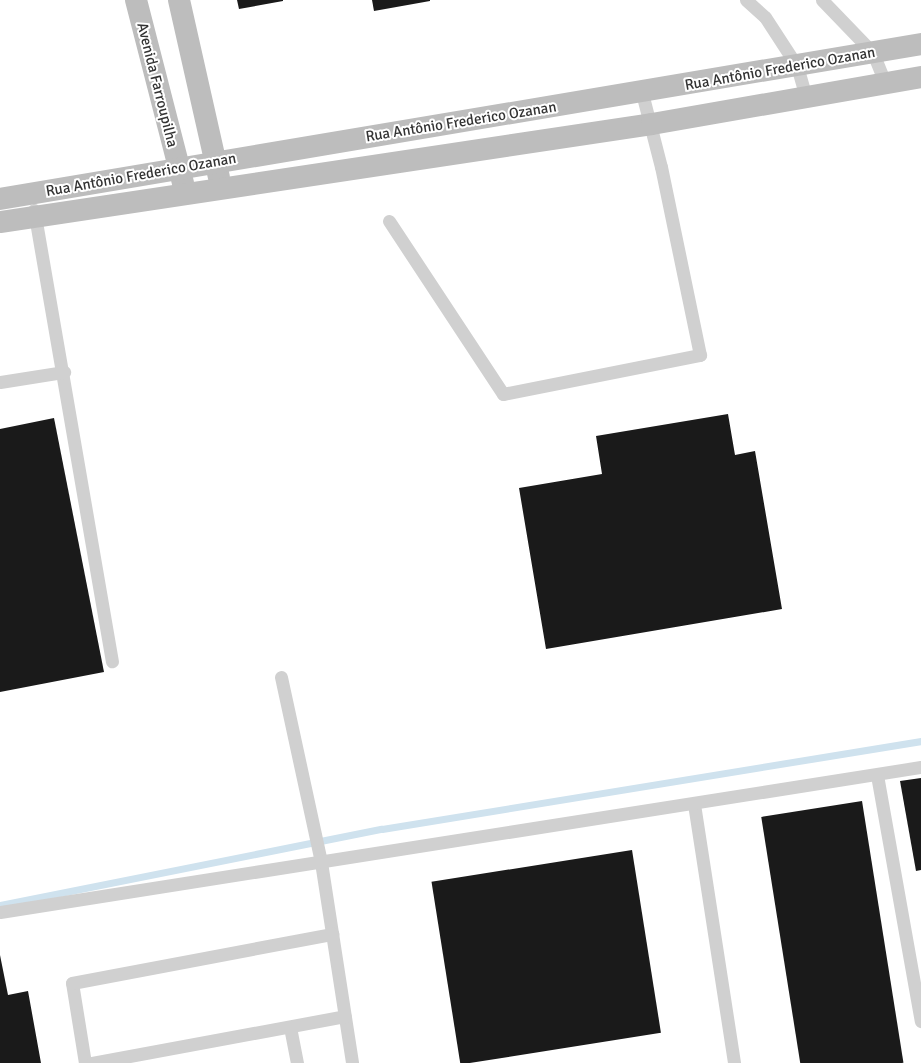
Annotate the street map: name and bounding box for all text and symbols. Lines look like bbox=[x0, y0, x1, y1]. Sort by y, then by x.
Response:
street label: Avenida Farroupilha bbox=[133, 21, 181, 149]
street label: Rua Antônio Frederico Ozanan bbox=[683, 43, 877, 95]
street label: Rua Antônio Frederico Ozanan bbox=[364, 98, 558, 146]
street label: Rua Antônio Frederico Ozanan bbox=[44, 149, 238, 201]

